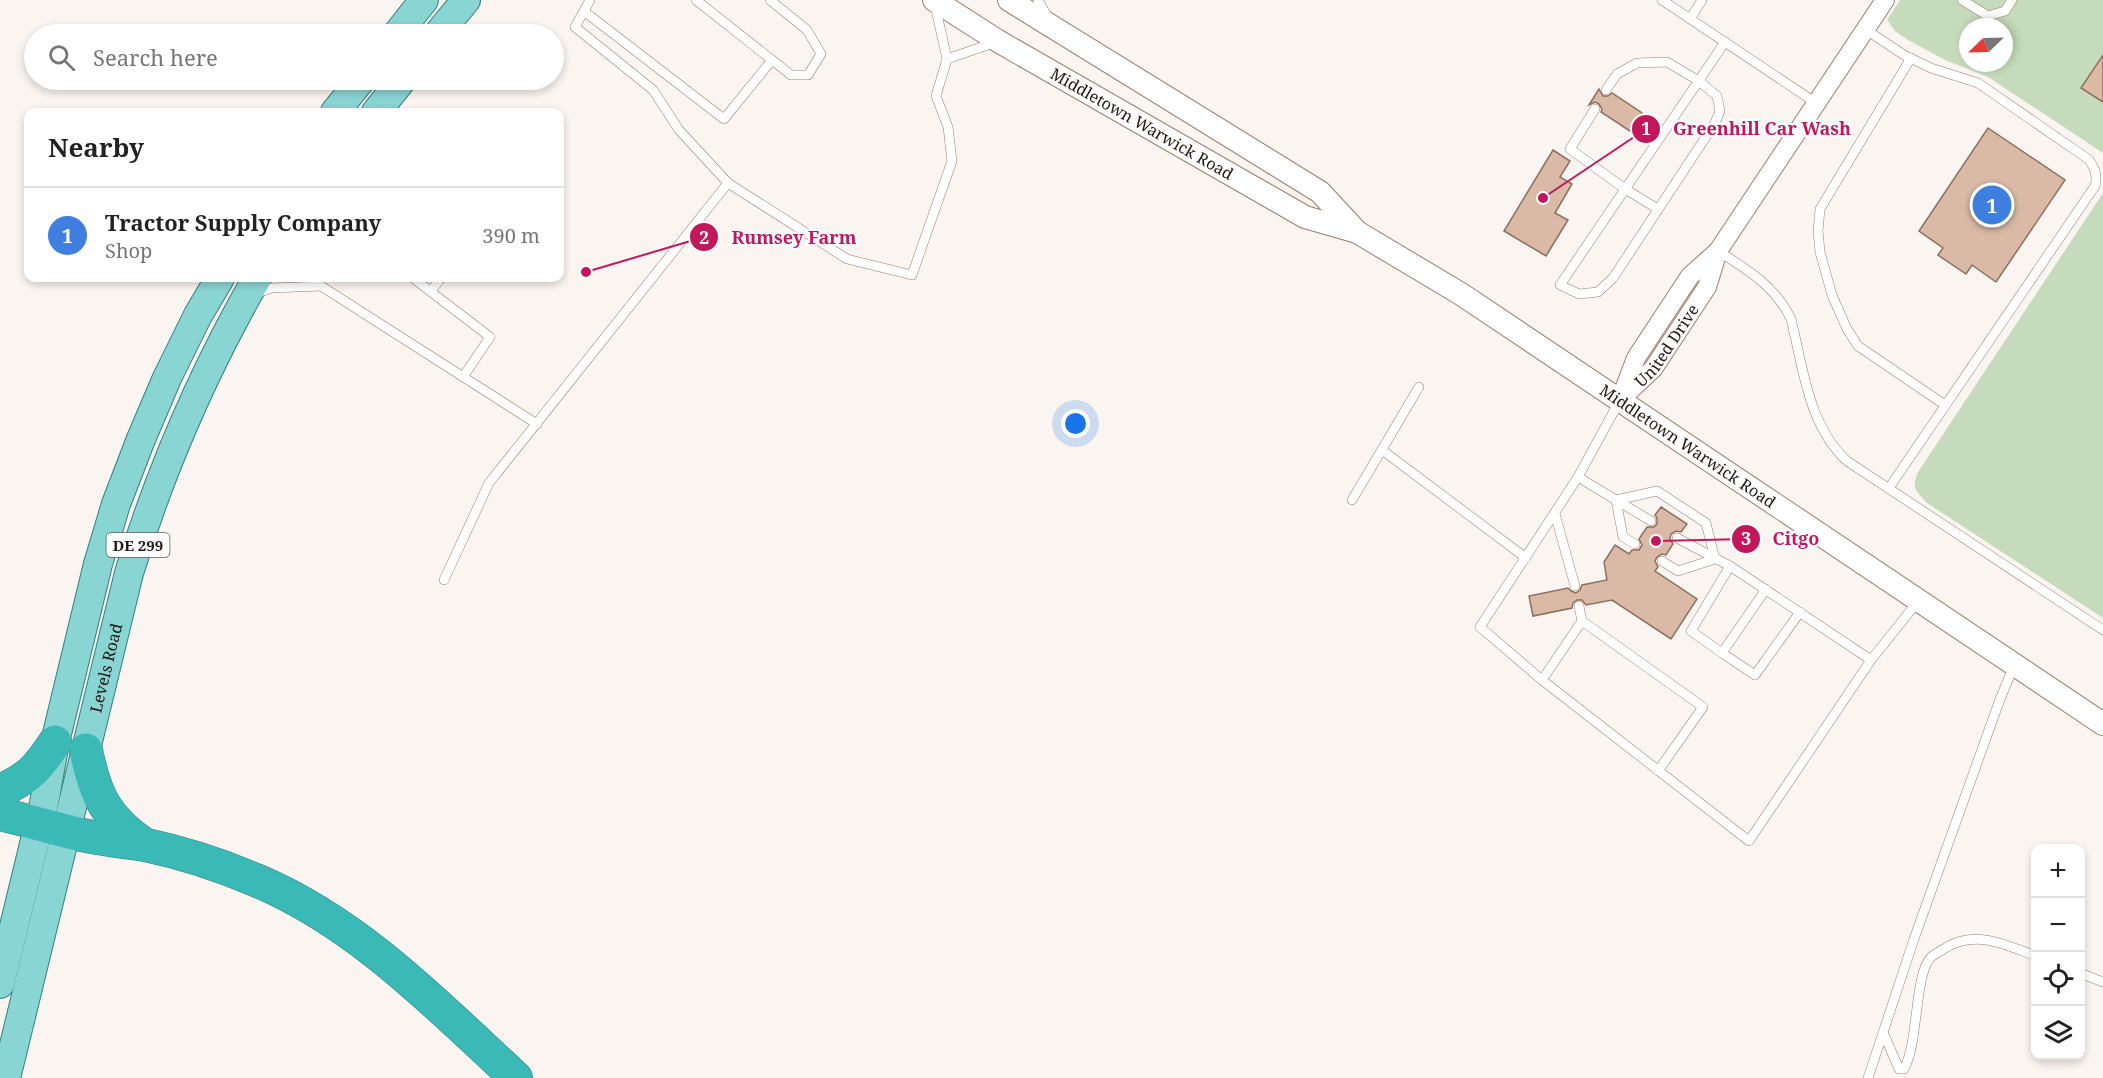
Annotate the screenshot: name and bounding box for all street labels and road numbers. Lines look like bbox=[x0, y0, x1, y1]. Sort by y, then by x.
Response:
street label: Middletown Warwick Road bbox=[1046, 62, 1238, 185]
street label: United Drive bbox=[1630, 300, 1704, 392]
street label: Middletown Warwick Road bbox=[1595, 379, 1780, 513]
road number: DE 299 bbox=[106, 533, 170, 557]
street label: Levels Road bbox=[84, 621, 127, 715]

